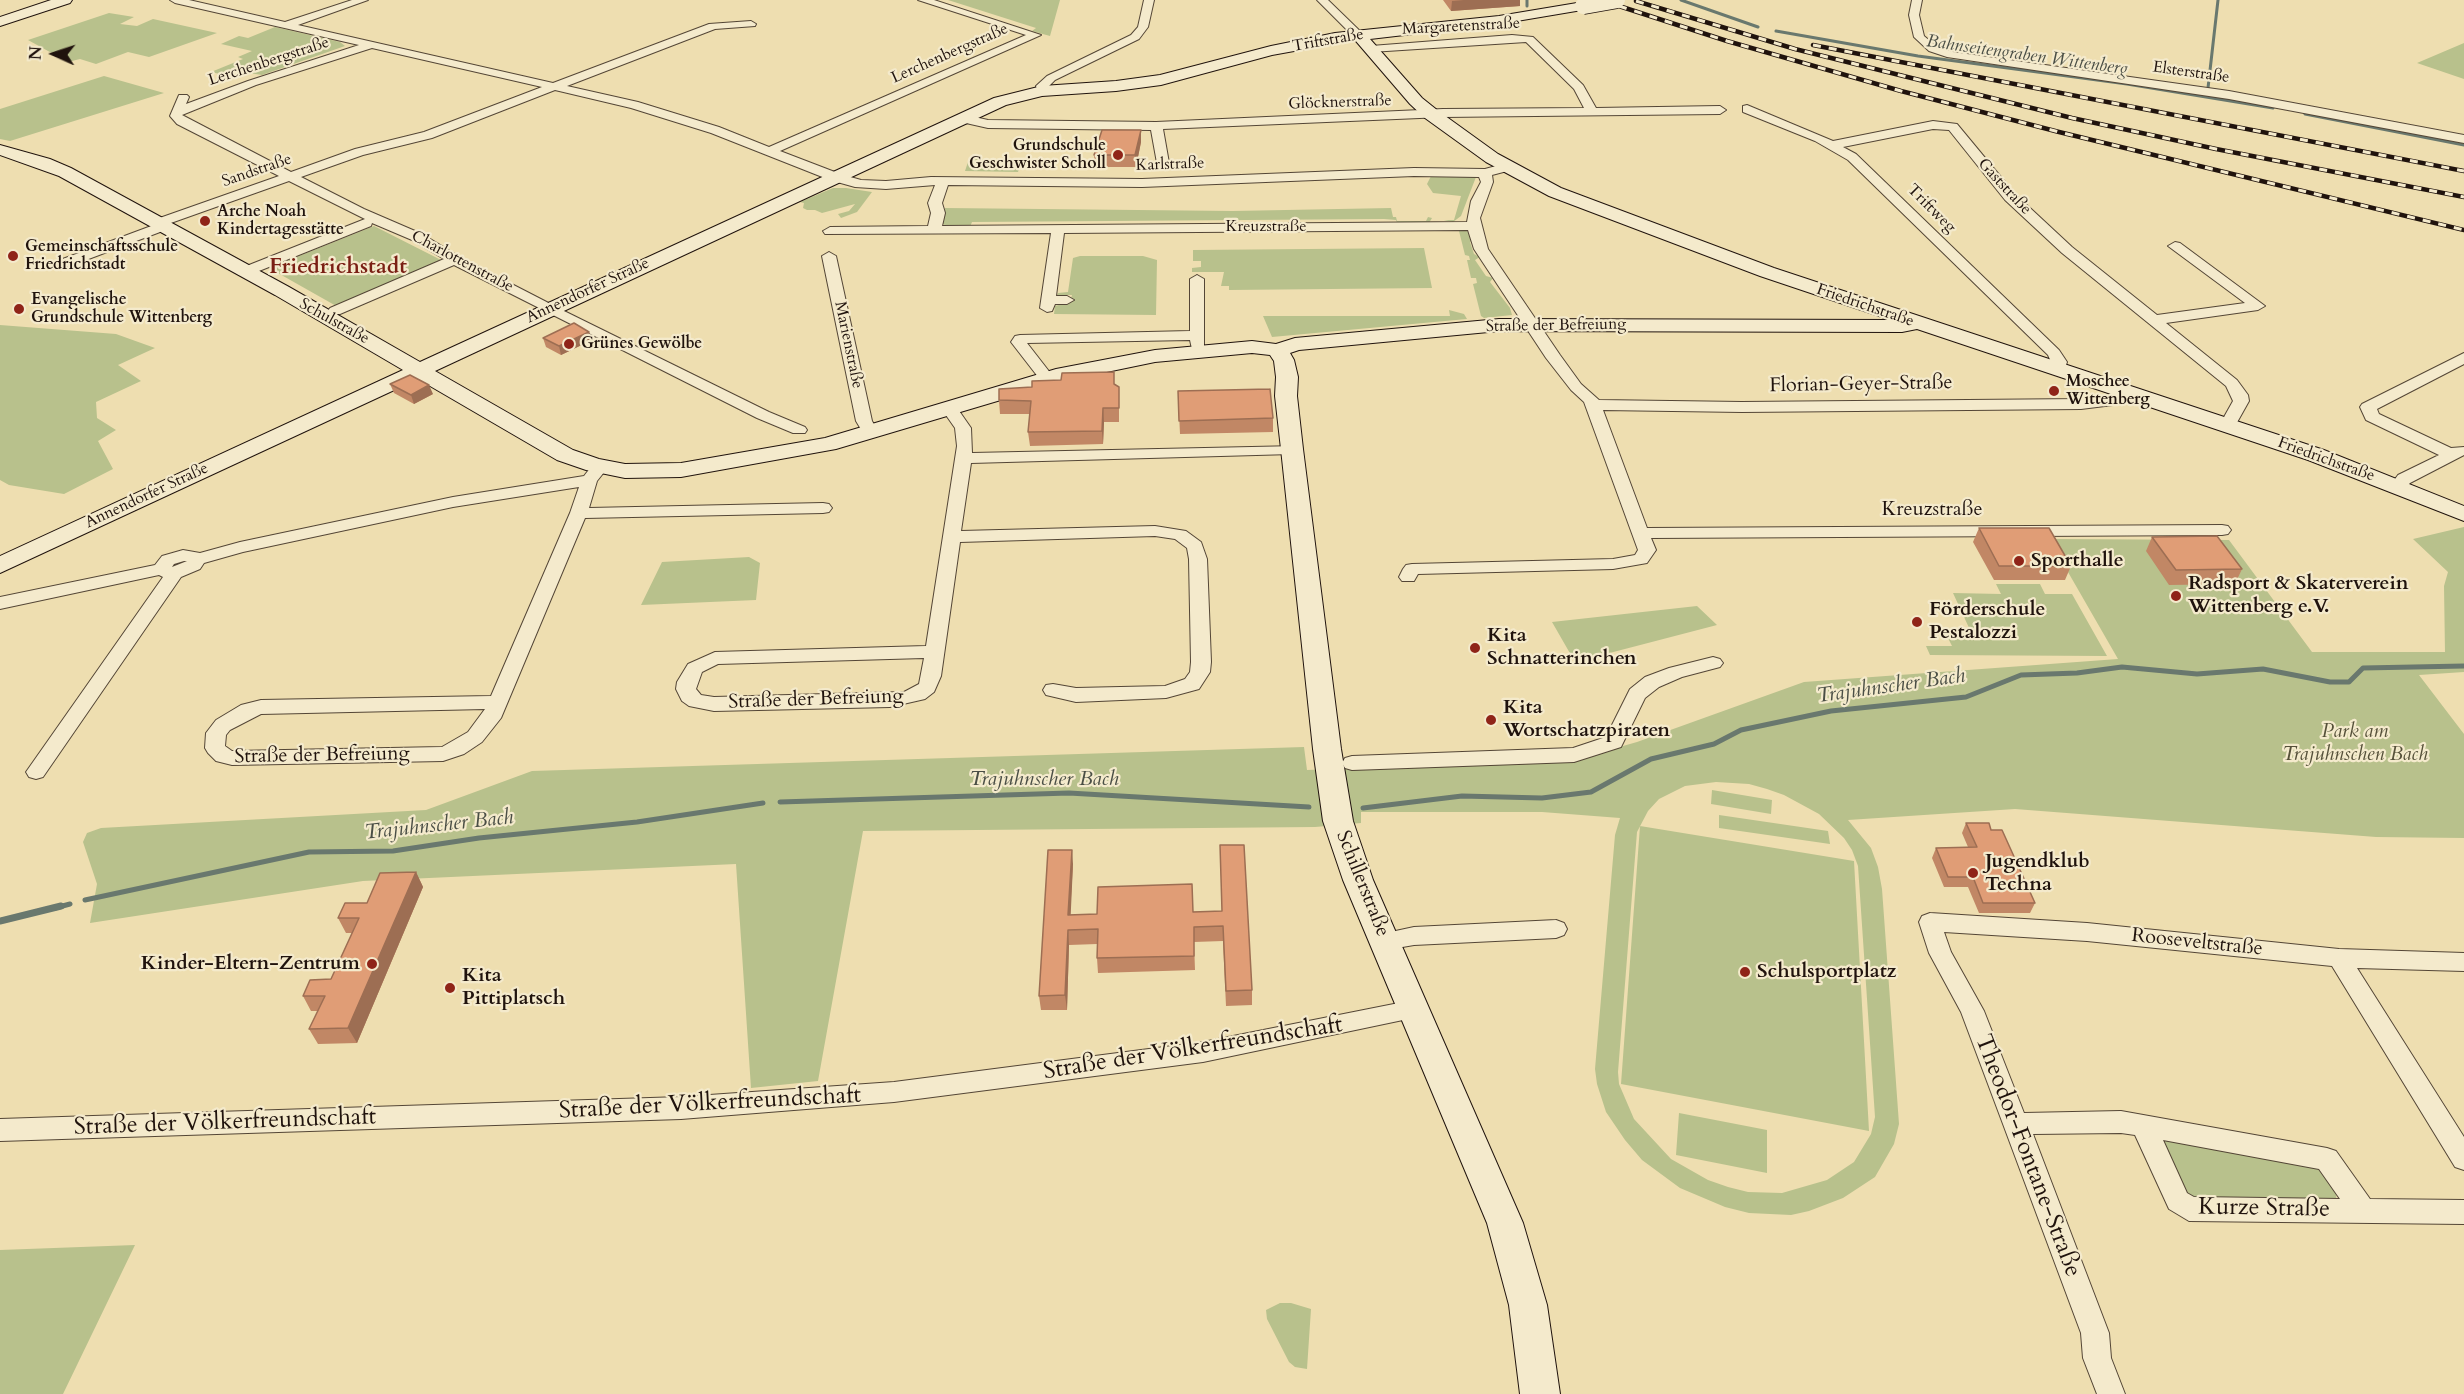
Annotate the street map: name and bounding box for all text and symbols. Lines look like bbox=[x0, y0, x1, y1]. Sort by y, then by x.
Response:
street label: Margaretenstraße bbox=[1401, 14, 1521, 40]
street label: Lerchenbergstraße bbox=[889, 20, 1011, 88]
north arrow bbox=[24, 24, 84, 84]
street label: Triftstraße bbox=[1291, 25, 1365, 57]
water label: Bahnseitengraben Wittenberg bbox=[1925, 31, 2129, 81]
street label: Lerchenbergstraße bbox=[206, 33, 332, 91]
text: N bbox=[25, 46, 47, 61]
street label: Elsterstraße bbox=[2151, 58, 2231, 88]
street label: Glöcknerstraße bbox=[1288, 92, 1392, 114]
place label: Grundschule Geschwister Scholl bbox=[969, 136, 1106, 174]
marker: Grundschule Geschwister Scholl bbox=[1111, 148, 1125, 162]
street label: Sandstraße bbox=[220, 150, 294, 192]
street label: Karlstraße bbox=[1135, 154, 1205, 176]
street label: Gaststraße bbox=[1973, 155, 2035, 219]
street label: Triftweg bbox=[1903, 181, 1959, 237]
place label: Arche Noah Kindertagesstätte bbox=[217, 202, 344, 240]
marker: Arche Noah Kindertagesstätte bbox=[198, 214, 212, 228]
street label: Kreuzstraße bbox=[1226, 217, 1306, 237]
street label: Charlottenstraße bbox=[408, 227, 516, 297]
place label: Gemeinschaftsschule Friedrichstadt bbox=[25, 237, 178, 275]
marker: Gemeinschaftsschule Friedrichstadt bbox=[6, 249, 20, 263]
street label: Annendorfer Straße bbox=[523, 254, 653, 328]
district label: Friedrichstadt bbox=[269, 255, 407, 281]
street label: Friedrichstraße bbox=[1814, 280, 1916, 332]
place label: Evangelische Grundschule Wittenberg bbox=[31, 290, 212, 328]
street label: Schulstraße bbox=[296, 295, 372, 349]
street label: Marienstraße bbox=[829, 300, 867, 390]
marker: Evangelische Grundschule Wittenberg bbox=[12, 302, 26, 316]
street label: Straße der Befreiung bbox=[1486, 315, 1626, 337]
place label: Grünes Gewölbe bbox=[581, 334, 702, 354]
marker: Grünes Gewölbe bbox=[562, 337, 576, 351]
street label: Florian-Geyer-Straße bbox=[1769, 371, 1953, 399]
place label: Moschee Wittenberg bbox=[2066, 372, 2150, 410]
marker: Moschee Wittenberg bbox=[2047, 384, 2061, 398]
street label: Friedrichstraße bbox=[2275, 434, 2377, 486]
street label: Annendorfer Straße bbox=[82, 459, 212, 533]
street label: Kreuzstraße bbox=[1881, 498, 1983, 522]
place label: Sporthalle bbox=[2031, 549, 2124, 573]
marker: Sporthalle bbox=[2012, 554, 2026, 568]
place label: Radsport & Skaterverein Wittenberg e.V. bbox=[2188, 572, 2409, 619]
marker: Radsport & Skaterverein Wittenberg e.V. bbox=[2169, 589, 2183, 603]
place label: Förderschule Pestalozzi bbox=[1929, 598, 2045, 645]
marker: Förderschule Pestalozzi bbox=[1910, 615, 1924, 629]
place label: Kita Schnatterinchen bbox=[1487, 624, 1637, 671]
marker: Kita Schnatterinchen bbox=[1468, 641, 1482, 655]
water label: Trajuhnscher Bach bbox=[1815, 664, 1967, 710]
street label: Straße der Befreiung bbox=[728, 685, 904, 715]
place label: Kita Wortschatzpiraten bbox=[1503, 696, 1670, 743]
marker: Kita Wortschatzpiraten bbox=[1484, 713, 1498, 727]
park label: Park am Trajuhnschen Bach bbox=[2282, 720, 2428, 767]
street label: Straße der Befreiung bbox=[234, 742, 410, 770]
water label: Trajuhnscher Bach bbox=[969, 767, 1119, 793]
water label: Trajuhnscher Bach bbox=[363, 806, 515, 846]
street label: Schillerstraße bbox=[1330, 827, 1394, 941]
place label: Jugendklub Techna bbox=[1985, 850, 2090, 897]
marker: Jugendklub Techna bbox=[1966, 866, 1980, 880]
street label: Rooseveltstraße bbox=[2130, 924, 2264, 962]
place label: Kinder-Eltern-Zentrum bbox=[141, 952, 360, 976]
marker: Kinder-Eltern-Zentrum bbox=[365, 957, 379, 971]
place label: Schulsportplatz bbox=[1757, 960, 1896, 984]
place label: Kita Pittiplatsch bbox=[462, 964, 565, 1011]
marker: Schulsportplatz bbox=[1738, 965, 1752, 979]
marker: Kita Pittiplatsch bbox=[443, 981, 457, 995]
street label: Straße der Völkerfreundschaft bbox=[1041, 1011, 1345, 1087]
street label: Theodor-Fontane-Straße bbox=[1967, 1031, 2087, 1281]
street label: Straße der Völkerfreundschaft bbox=[558, 1082, 862, 1126]
street label: Straße der Völkerfreundschaft bbox=[73, 1103, 377, 1143]
street label: Kurze Straße bbox=[2198, 1193, 2330, 1225]

